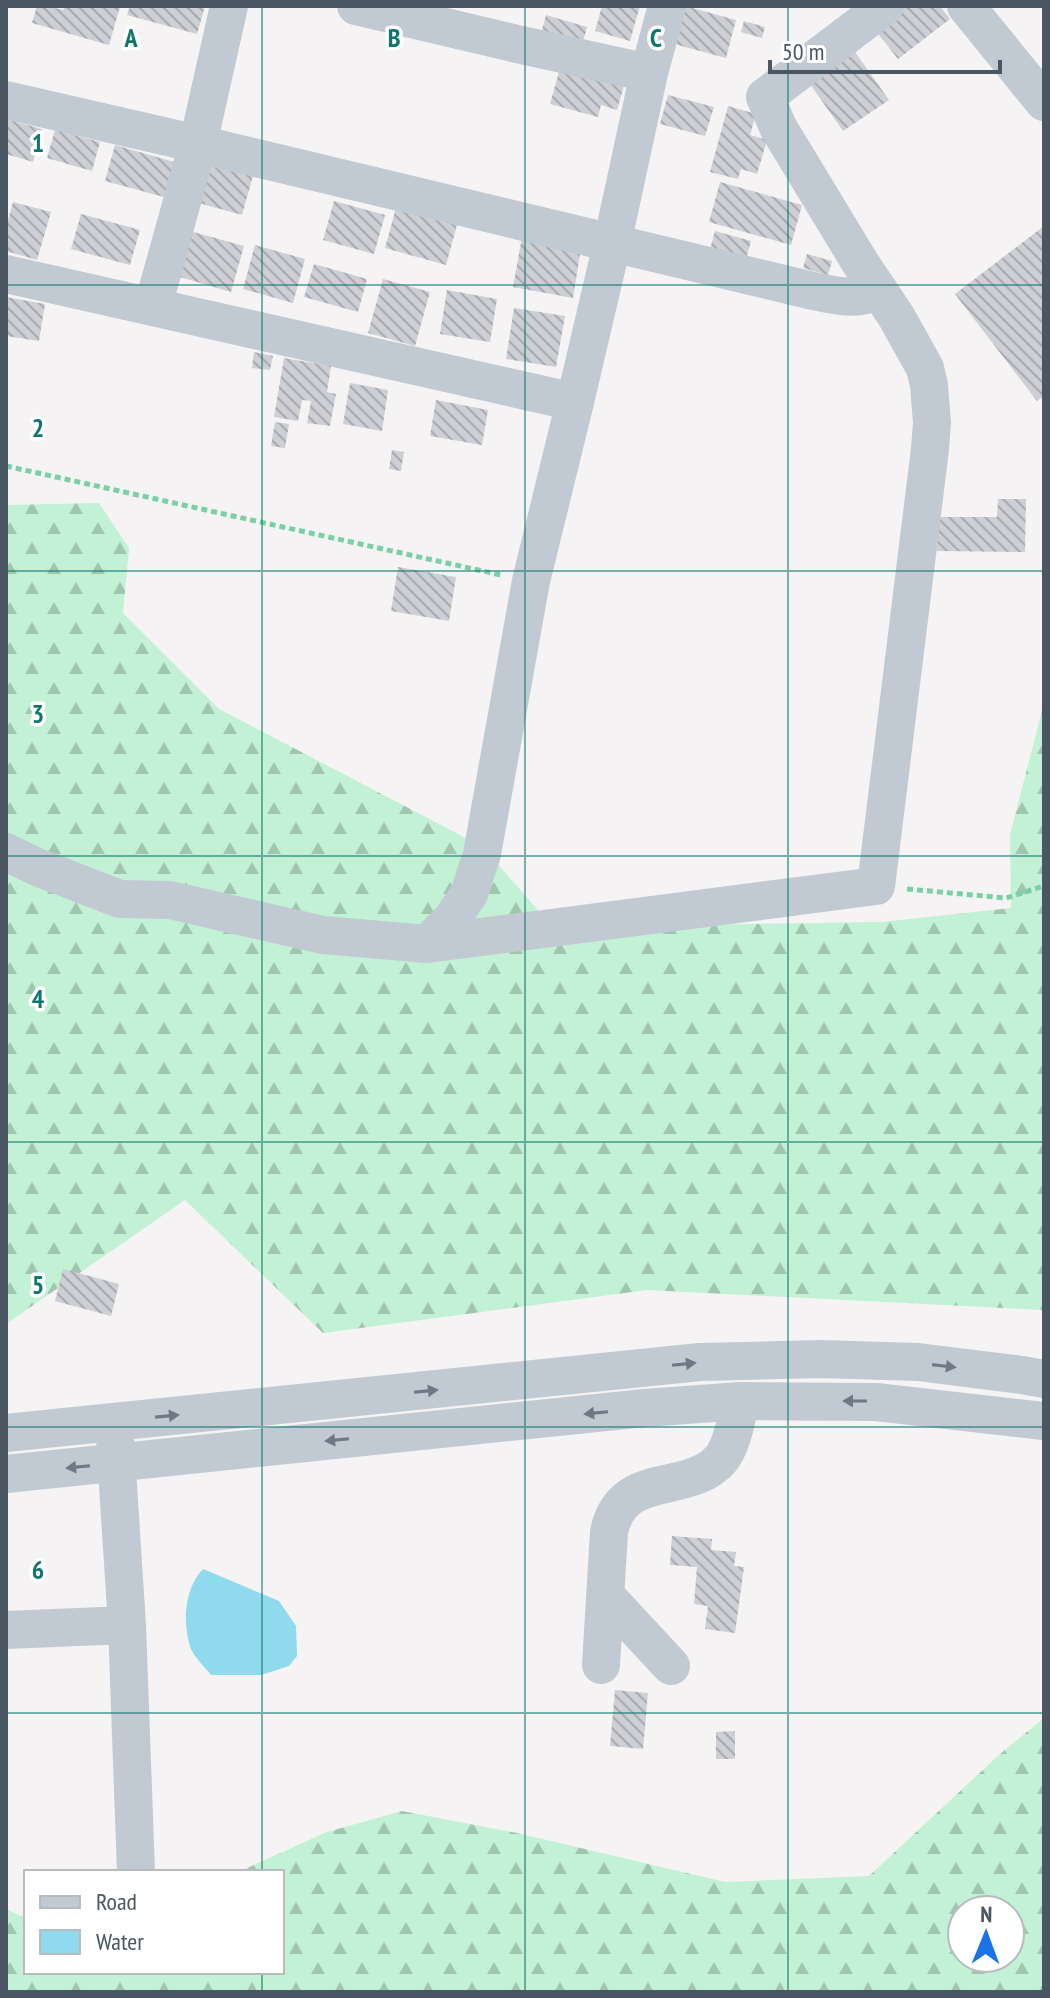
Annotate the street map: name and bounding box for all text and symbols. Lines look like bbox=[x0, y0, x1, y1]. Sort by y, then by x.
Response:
text: A bbox=[123, 21, 138, 54]
text: B bbox=[388, 21, 401, 54]
text: C bbox=[650, 21, 662, 54]
scale bar bbox=[770, 24, 1000, 74]
text: 50 m bbox=[782, 36, 824, 67]
text: 1 bbox=[32, 126, 44, 159]
text: 2 bbox=[32, 411, 44, 444]
text: 3 bbox=[32, 697, 44, 730]
text: 4 bbox=[32, 982, 45, 1015]
text: 5 bbox=[32, 1268, 44, 1301]
one-way arrow bbox=[672, 1357, 697, 1370]
one-way arrow bbox=[932, 1359, 957, 1372]
one-way arrow bbox=[414, 1384, 439, 1397]
one-way arrow bbox=[842, 1395, 867, 1408]
one-way arrow bbox=[583, 1406, 608, 1419]
one-way arrow bbox=[155, 1410, 180, 1423]
one-way arrow bbox=[324, 1433, 349, 1446]
one-way arrow bbox=[66, 1460, 91, 1473]
text: 6 bbox=[32, 1553, 44, 1586]
legend bbox=[24, 1870, 284, 1974]
text: Road bbox=[96, 1886, 137, 1917]
north arrow bbox=[946, 1894, 1026, 1974]
text: N bbox=[980, 1900, 993, 1928]
text: Water bbox=[96, 1926, 144, 1957]

